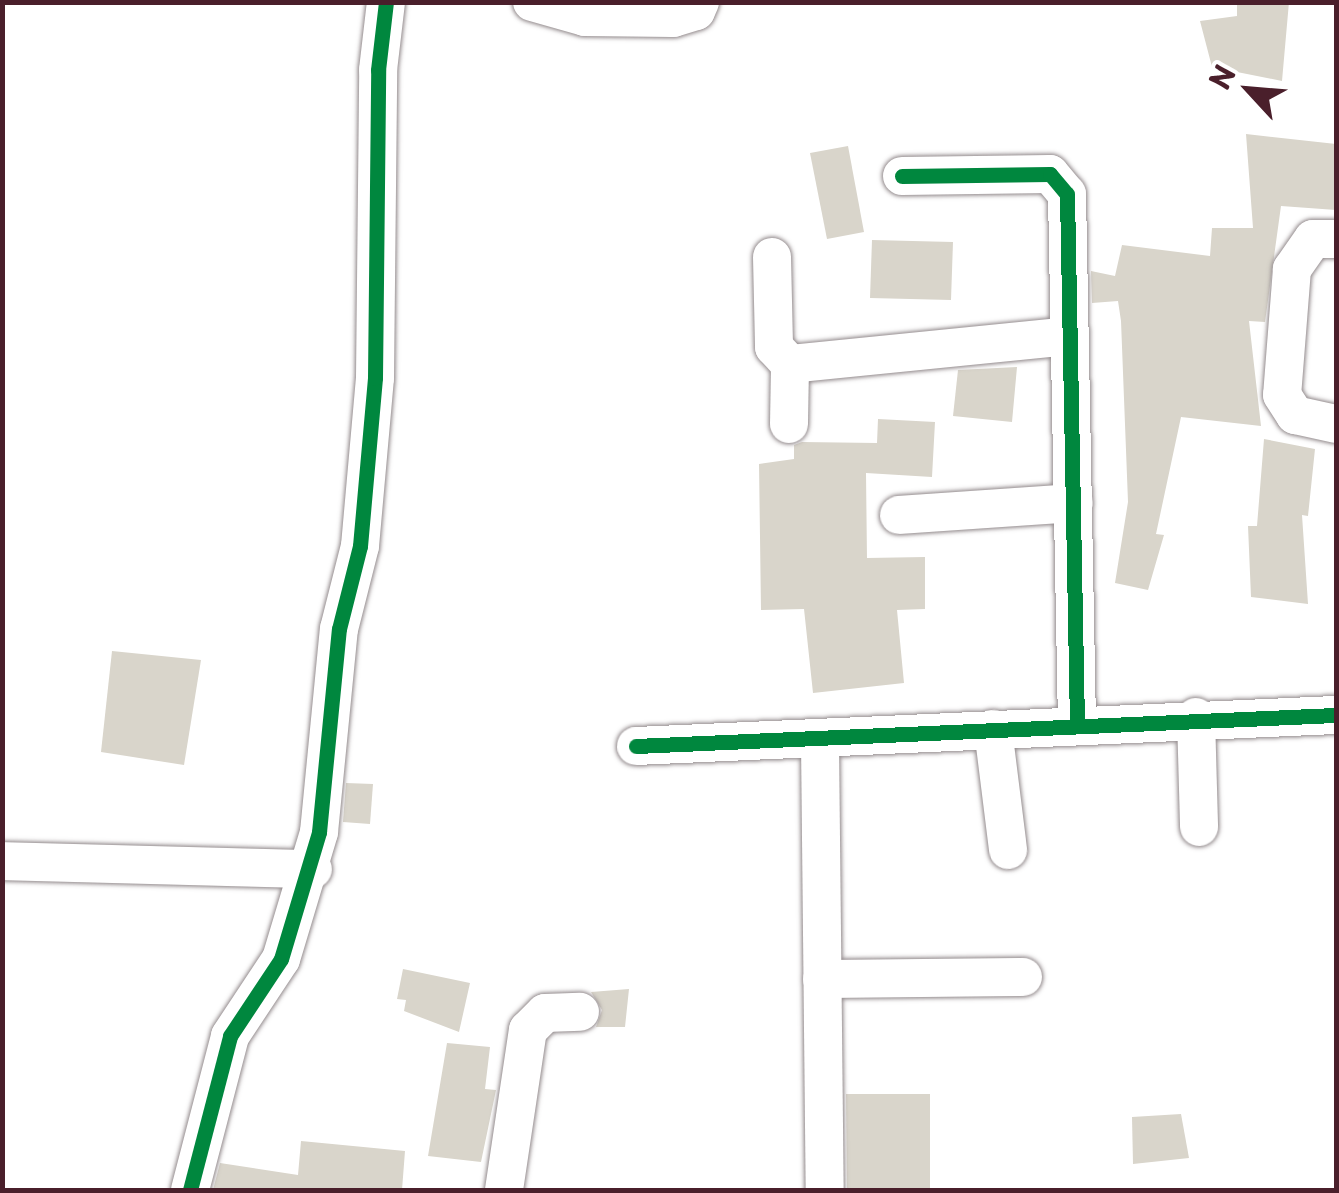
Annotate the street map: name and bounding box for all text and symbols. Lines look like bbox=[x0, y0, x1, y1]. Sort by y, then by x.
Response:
north arrow bbox=[1199, 40, 1299, 140]
text: N bbox=[1197, 57, 1246, 96]

